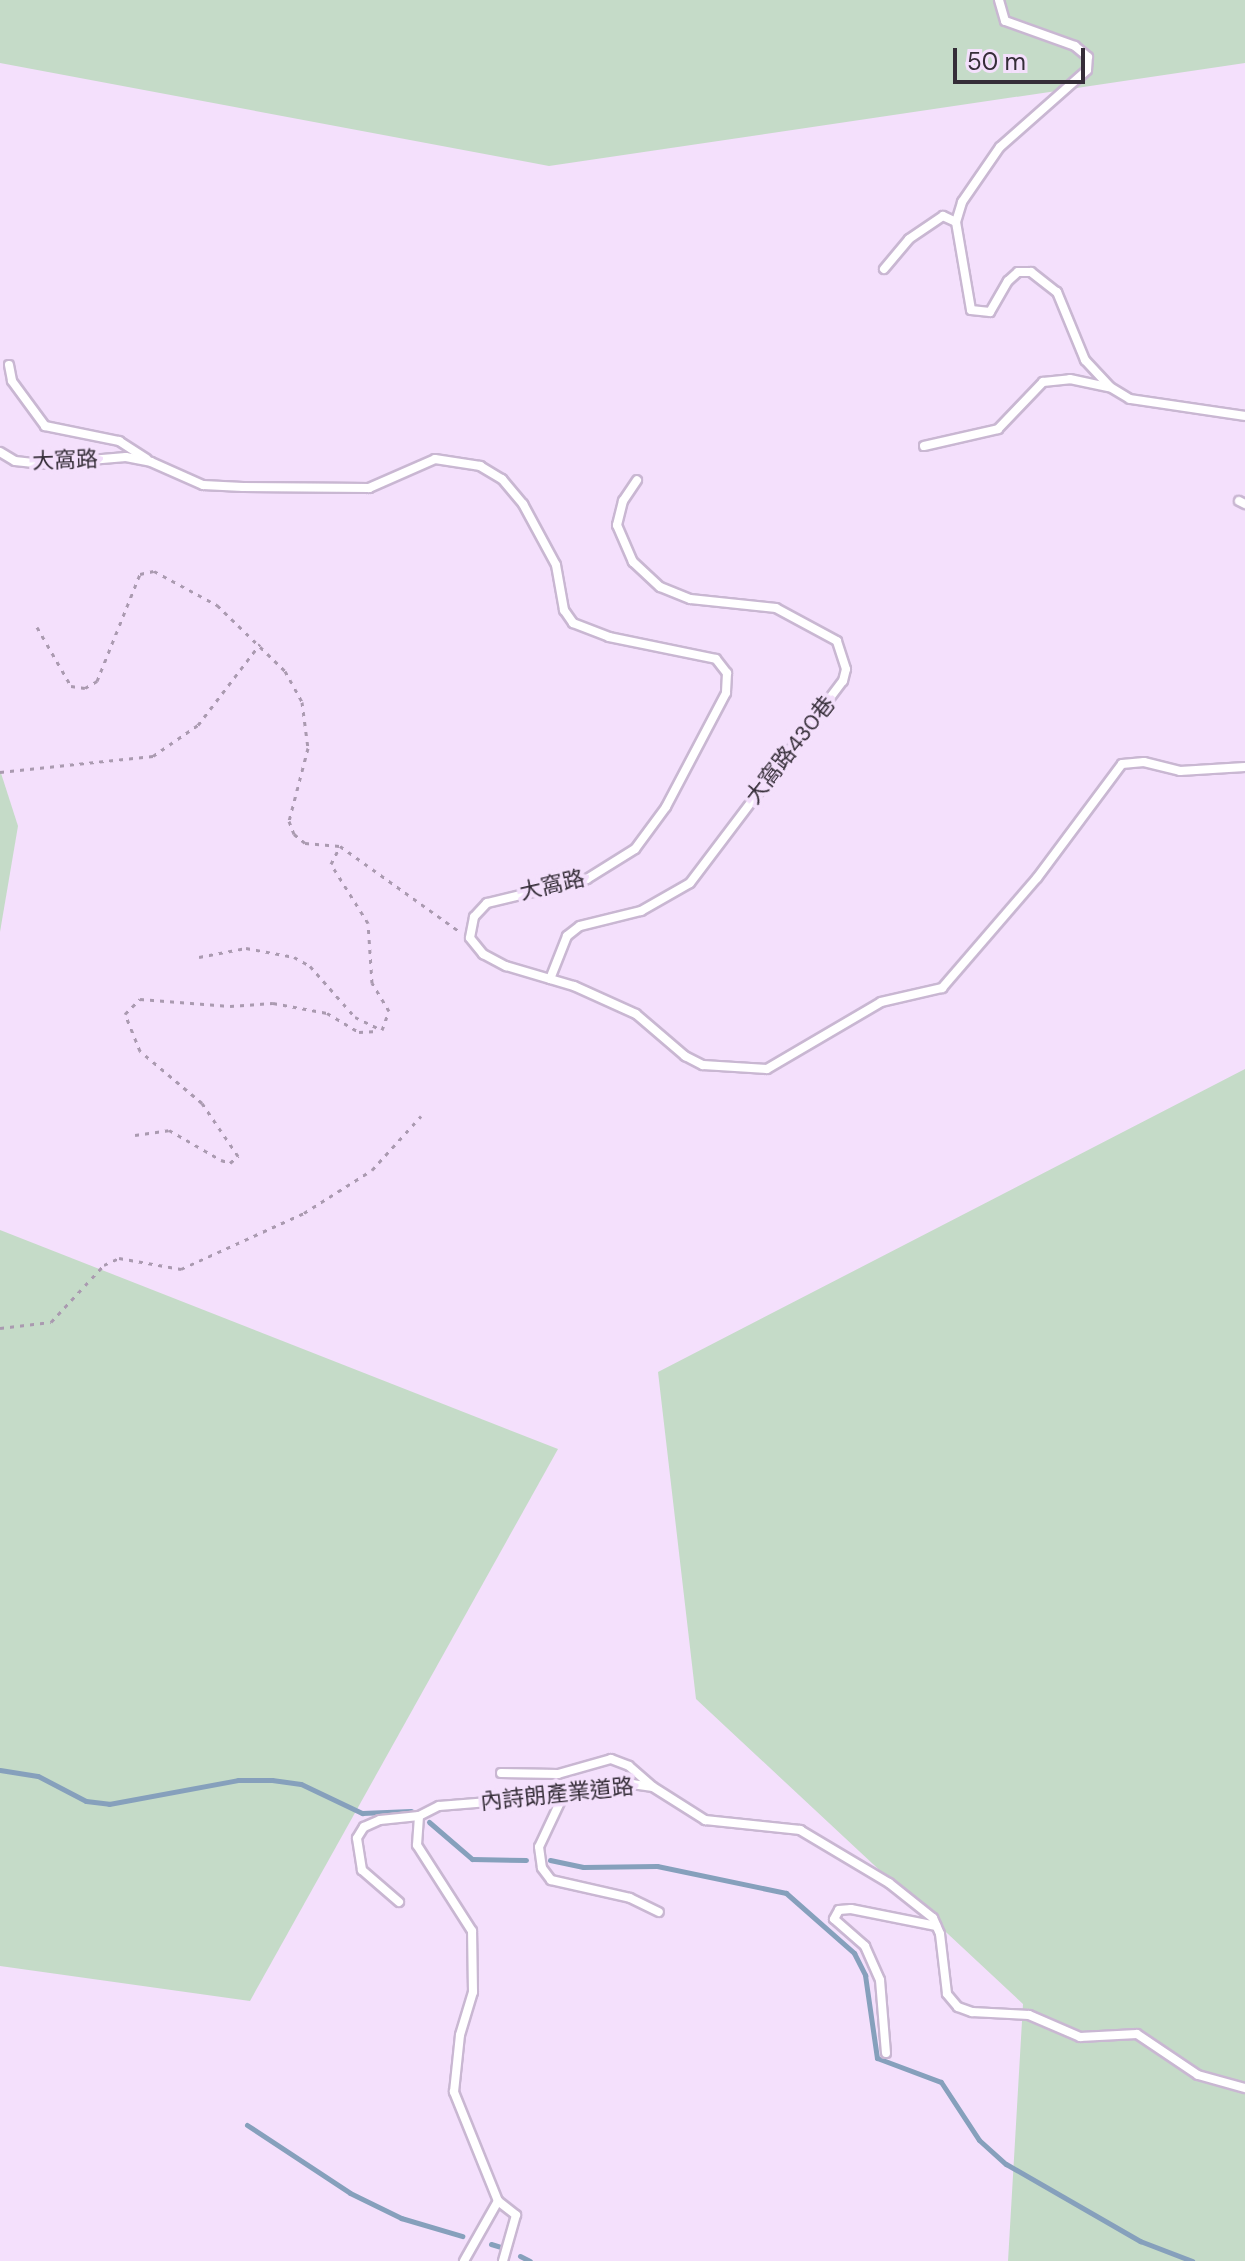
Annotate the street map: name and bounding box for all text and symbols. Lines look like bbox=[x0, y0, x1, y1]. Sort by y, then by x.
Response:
scale bar bbox=[957, 32, 1089, 82]
text: 50 m bbox=[967, 46, 1026, 77]
street label: 大窩路 bbox=[32, 446, 98, 474]
street label: 大窩路430巷 bbox=[740, 691, 840, 809]
street label: 大窩路 bbox=[517, 865, 587, 905]
street label: 內詩朗產業道路 bbox=[479, 1773, 635, 1815]

